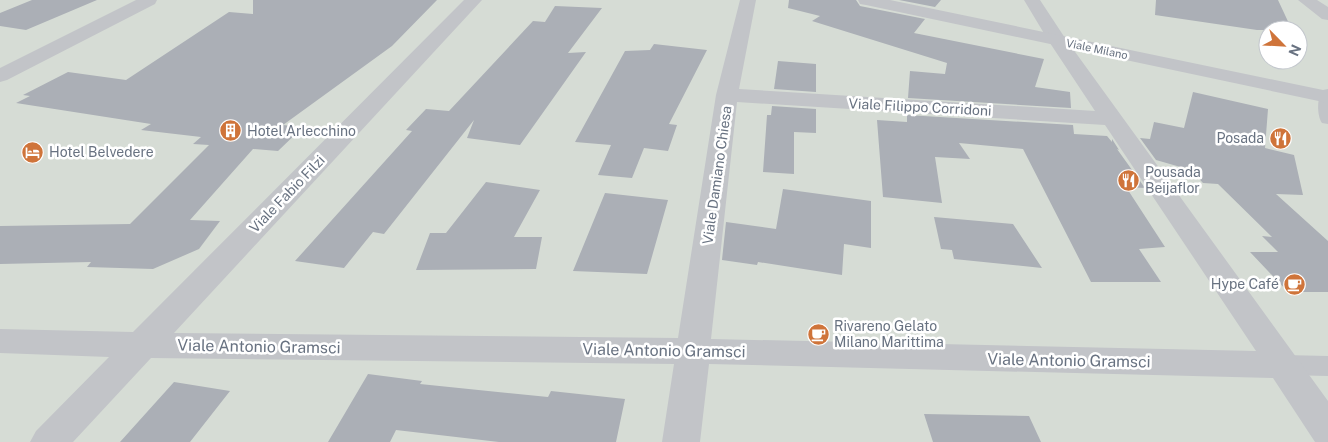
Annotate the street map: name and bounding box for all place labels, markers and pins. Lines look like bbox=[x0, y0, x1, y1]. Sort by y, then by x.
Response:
building icon: Hotel Arlecchino bbox=[219, 119, 243, 143]
place label: Hotel Arlecchino bbox=[247, 123, 356, 139]
restaurant icon: Posada bbox=[1268, 126, 1292, 150]
place label: Posada bbox=[1216, 130, 1264, 146]
hotel icon: Hotel Belvedere bbox=[21, 140, 45, 164]
place label: Hotel Belvedere bbox=[49, 144, 154, 160]
place label: Pousada Beijaflor bbox=[1145, 164, 1201, 196]
restaurant icon: Pousada Beijaflor bbox=[1117, 168, 1141, 192]
cafe icon: Hype Café bbox=[1283, 272, 1307, 296]
place label: Hype Café bbox=[1211, 276, 1279, 292]
place label: Rivareno Gelato Milano Marittima bbox=[834, 318, 944, 350]
cafe icon: Rivareno Gelato Milano Marittima bbox=[806, 322, 830, 346]

